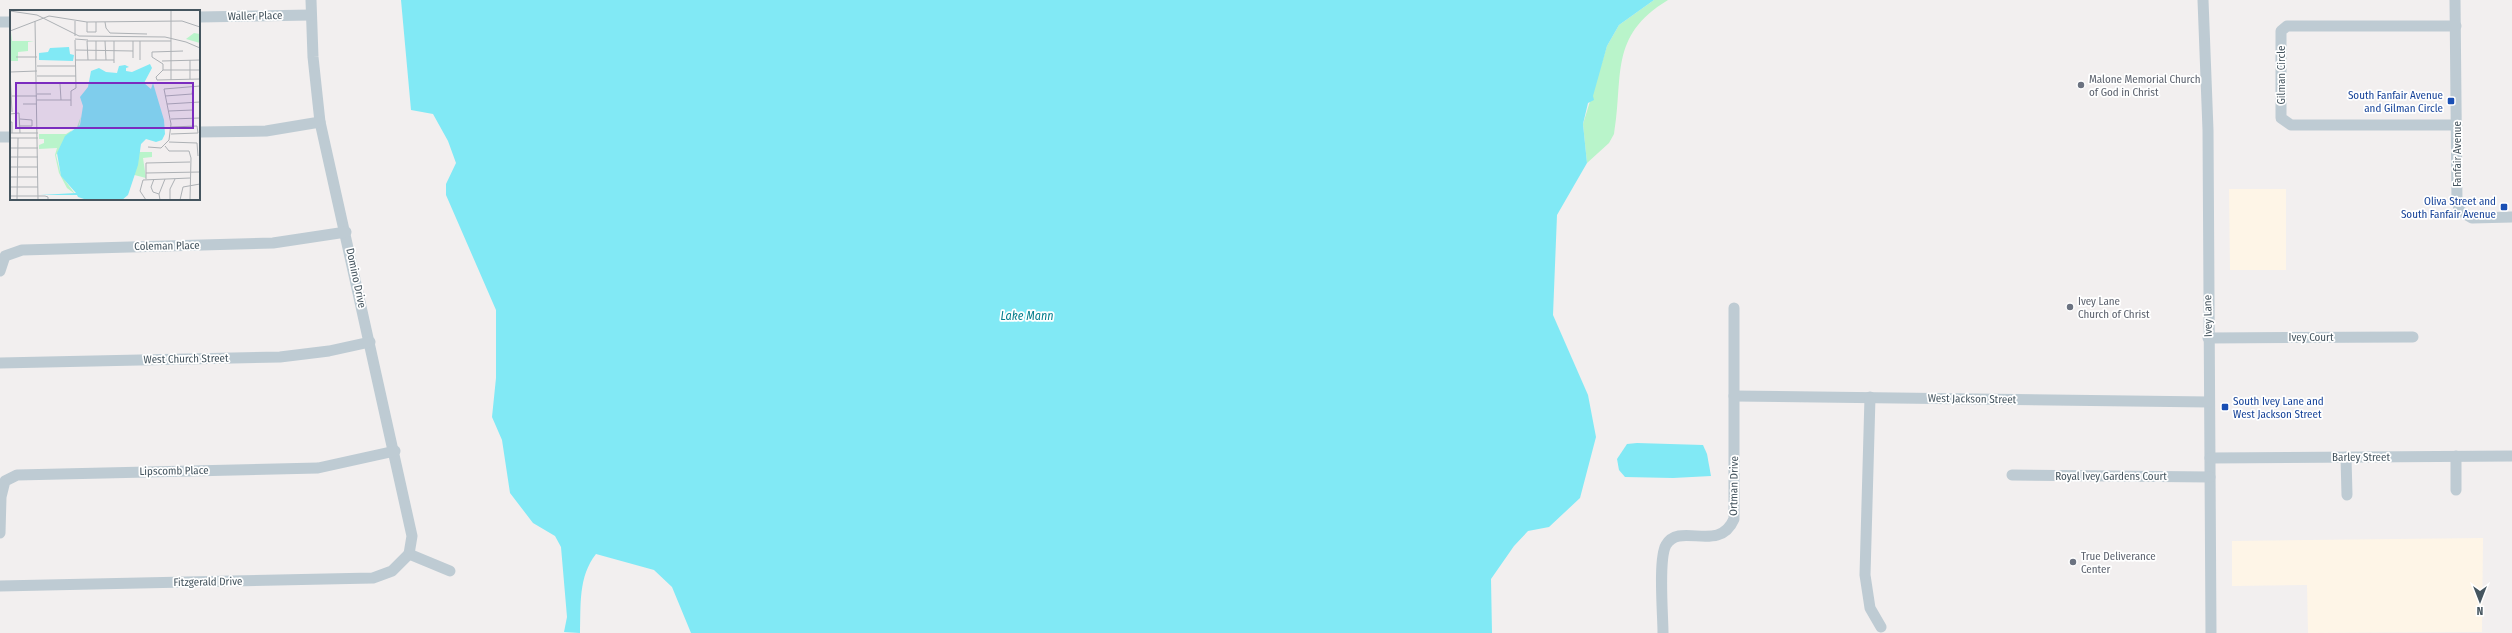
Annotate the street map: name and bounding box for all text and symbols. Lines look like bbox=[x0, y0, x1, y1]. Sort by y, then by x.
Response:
street label: Waller Place bbox=[228, 9, 282, 23]
inset map bbox=[10, 10, 200, 200]
street label: Gilman Circle bbox=[2275, 45, 2288, 105]
place label: Malone Memorial Church of God in Christ bbox=[2089, 73, 2201, 99]
marker: Malone Memorial Church of God in Christ bbox=[2076, 80, 2086, 90]
place label: South Fanfair Avenue and Gilman Circle bbox=[2348, 89, 2443, 115]
marker: South Fanfair Avenue and Gilman Circle bbox=[2446, 96, 2456, 106]
street label: Fanfair Avenue bbox=[2451, 121, 2464, 187]
place label: Oliva Street and South Fanfair Avenue bbox=[2401, 195, 2496, 221]
marker: Oliva Street and South Fanfair Avenue bbox=[2499, 202, 2509, 212]
street label: Coleman Place bbox=[134, 239, 200, 253]
street label: Domino Drive bbox=[343, 247, 369, 309]
place label: Ivey Lane Church of Christ bbox=[2078, 295, 2150, 321]
street label: Ivey Lane bbox=[2201, 295, 2215, 337]
marker: Ivey Lane Church of Christ bbox=[2065, 302, 2075, 312]
water label: Lake Mann bbox=[1001, 309, 1053, 323]
street label: Ivey Court bbox=[2289, 331, 2334, 344]
street label: West Church Street bbox=[143, 352, 229, 366]
street label: West Jackson Street bbox=[1928, 392, 2017, 406]
place label: South Ivey Lane and West Jackson Street bbox=[2233, 395, 2324, 421]
marker: South Ivey Lane and West Jackson Street bbox=[2220, 402, 2230, 412]
street label: Barley Street bbox=[2332, 451, 2390, 464]
street label: Ortman Drive bbox=[1727, 456, 1741, 516]
street label: Lipscomb Place bbox=[139, 464, 209, 478]
street label: Royal Ivey Gardens Court bbox=[2055, 470, 2167, 483]
place label: True Deliverance Center bbox=[2081, 550, 2156, 576]
marker: True Deliverance Center bbox=[2068, 557, 2078, 567]
street label: Fitzgerald Drive bbox=[173, 575, 243, 589]
north arrow bbox=[2460, 581, 2500, 621]
text: N bbox=[2477, 604, 2483, 617]

